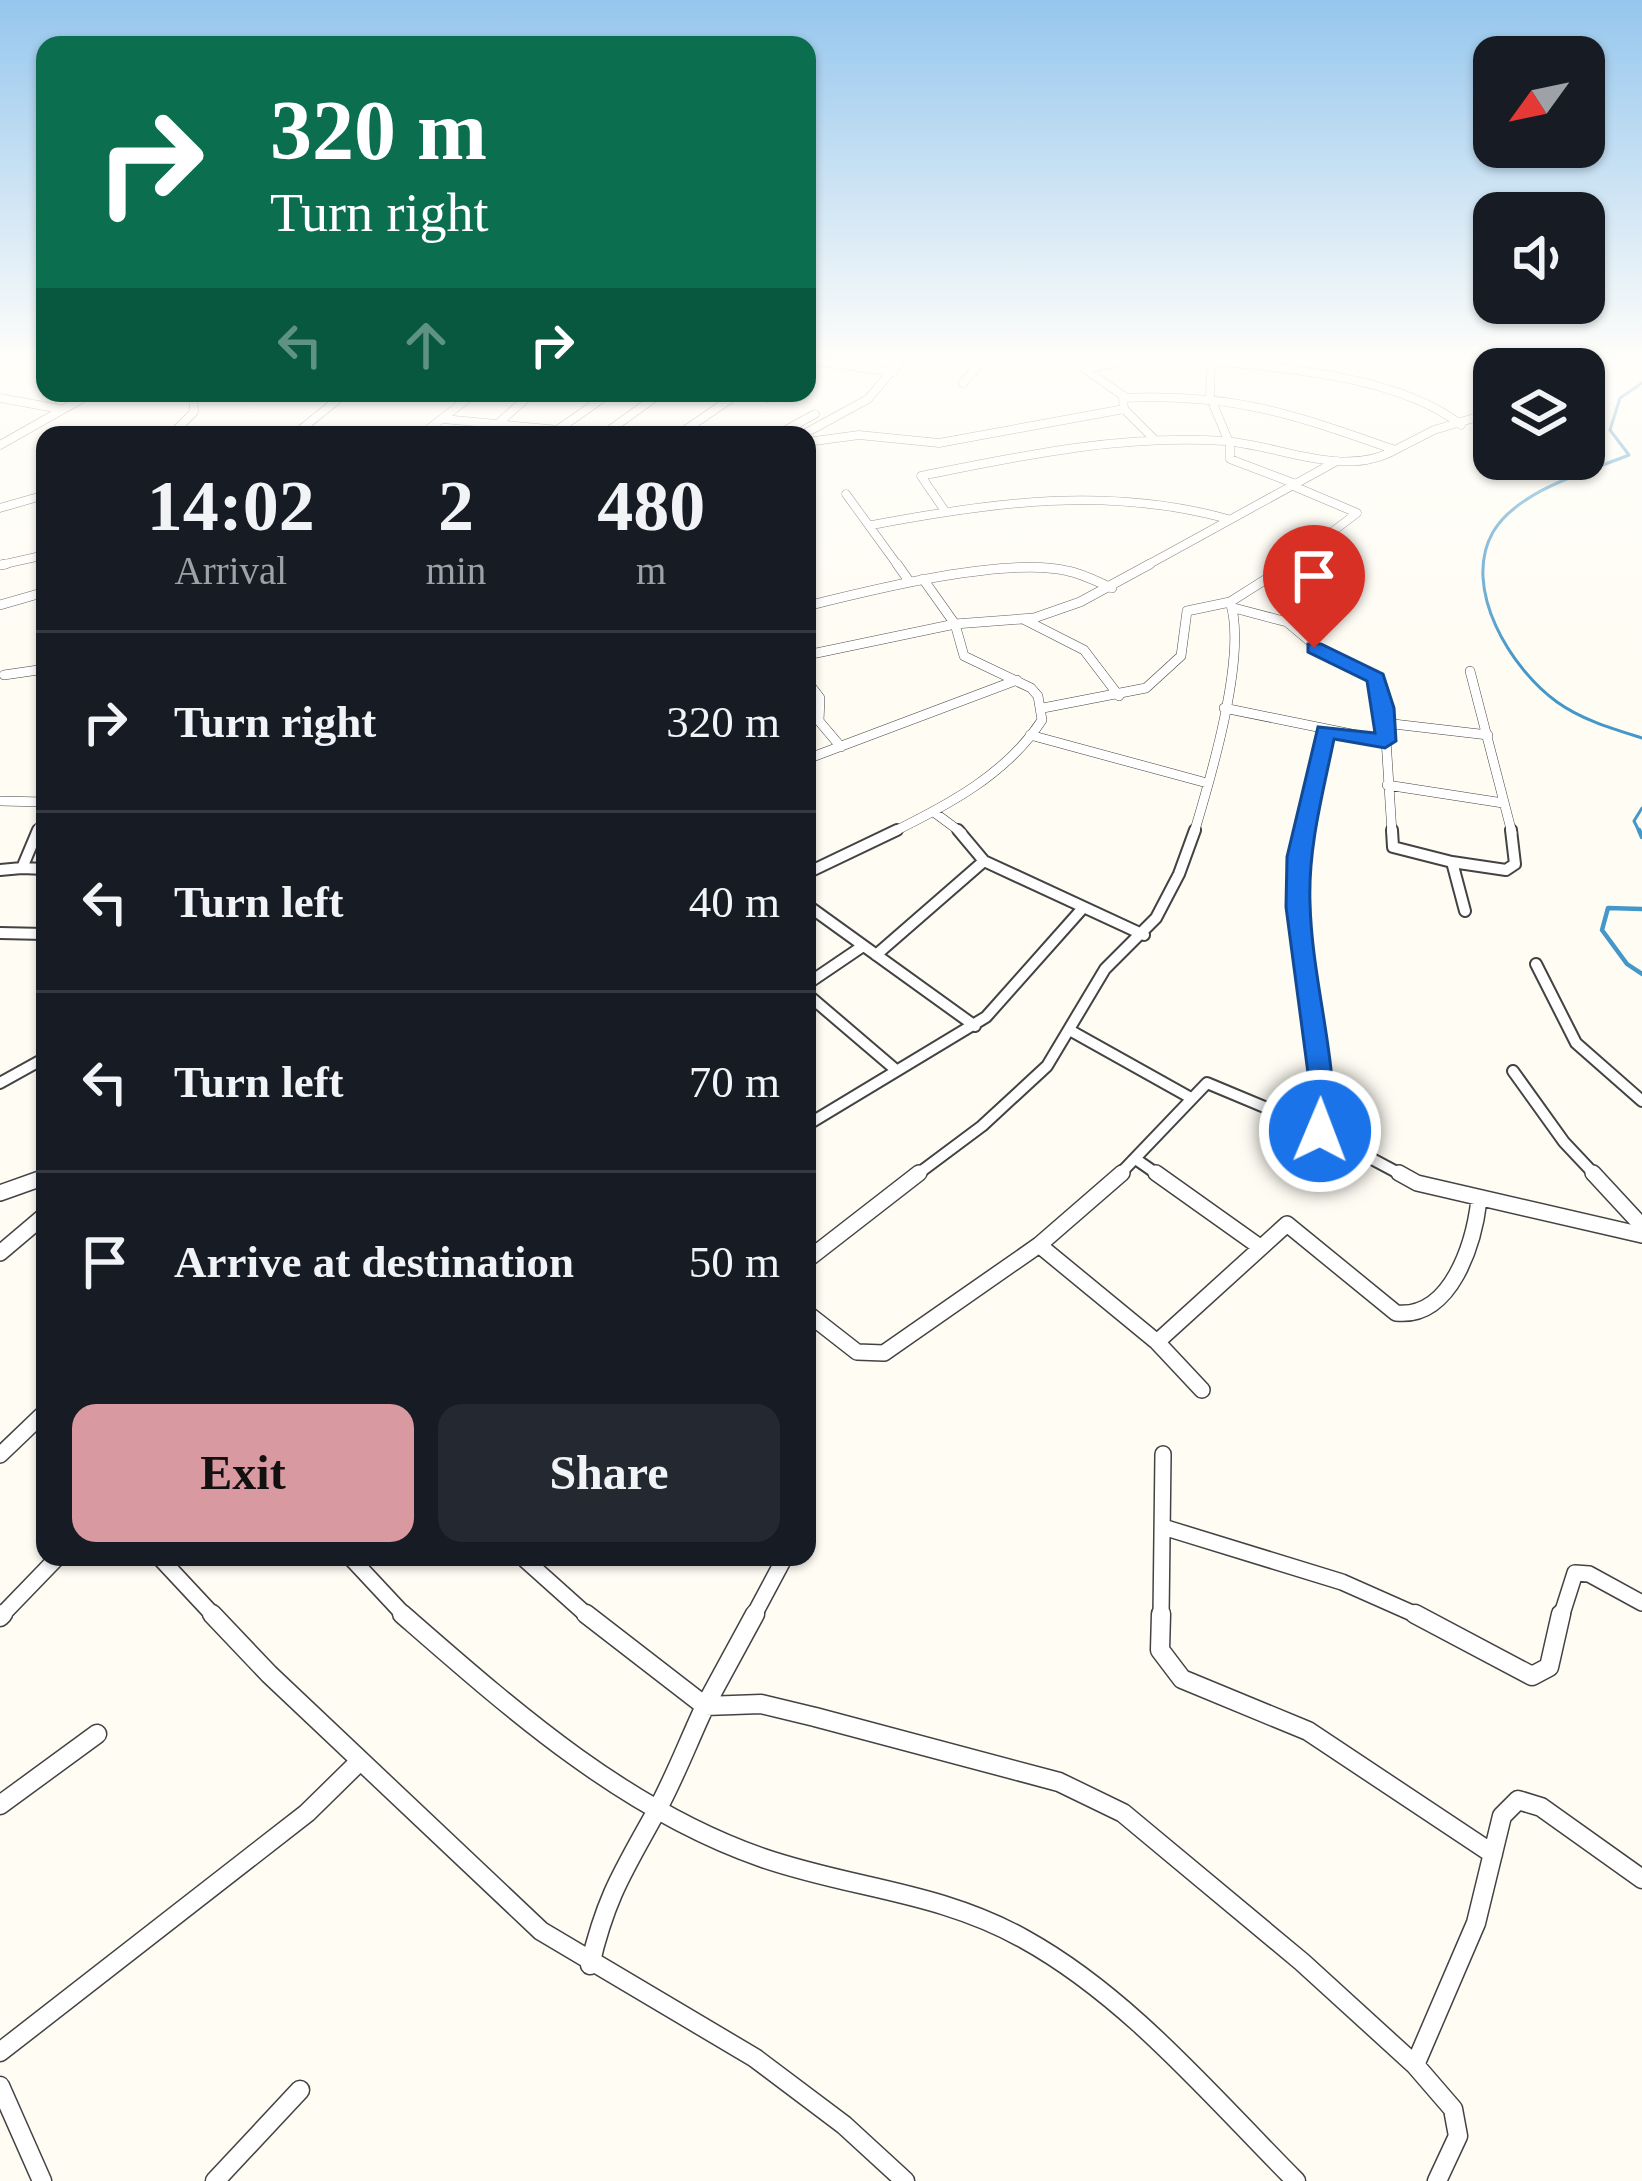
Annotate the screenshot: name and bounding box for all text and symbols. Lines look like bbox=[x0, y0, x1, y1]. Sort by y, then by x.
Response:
north arrow bbox=[1473, 36, 1605, 168]
map controls bbox=[1473, 36, 1605, 480]
icon: right bbox=[72, 84, 228, 240]
text: 320 m bbox=[270, 84, 487, 177]
text: Turn right bbox=[270, 183, 489, 243]
button: sound bbox=[1473, 192, 1605, 324]
icon: left bbox=[267, 312, 333, 378]
icon: ahead bbox=[393, 312, 459, 378]
icon: right bbox=[519, 312, 585, 378]
button: layers bbox=[1473, 348, 1605, 480]
text: 14:02 bbox=[147, 466, 315, 546]
text: 2 bbox=[438, 466, 474, 546]
text: 480 bbox=[597, 466, 705, 546]
pin bbox=[1263, 525, 1365, 648]
icon: arrive bbox=[1281, 543, 1347, 609]
text: Arrival bbox=[175, 549, 287, 592]
text: min bbox=[426, 549, 486, 592]
text: m bbox=[636, 549, 666, 592]
icon: right bbox=[72, 689, 138, 755]
text: Turn right bbox=[174, 697, 376, 747]
text: 320 m bbox=[666, 697, 780, 747]
icon: left bbox=[72, 869, 138, 935]
text: Turn left bbox=[174, 877, 344, 927]
text: 40 m bbox=[689, 877, 780, 927]
icon: left bbox=[72, 1049, 138, 1115]
text: Turn left bbox=[174, 1057, 344, 1107]
text: 70 m bbox=[689, 1057, 780, 1107]
position arrow bbox=[1257, 1068, 1383, 1194]
icon: arrive bbox=[72, 1229, 138, 1295]
text: Arrive at destination bbox=[174, 1237, 574, 1287]
text: 50 m bbox=[689, 1237, 780, 1287]
button: Exit bbox=[72, 1404, 414, 1542]
button: Share bbox=[438, 1404, 780, 1542]

